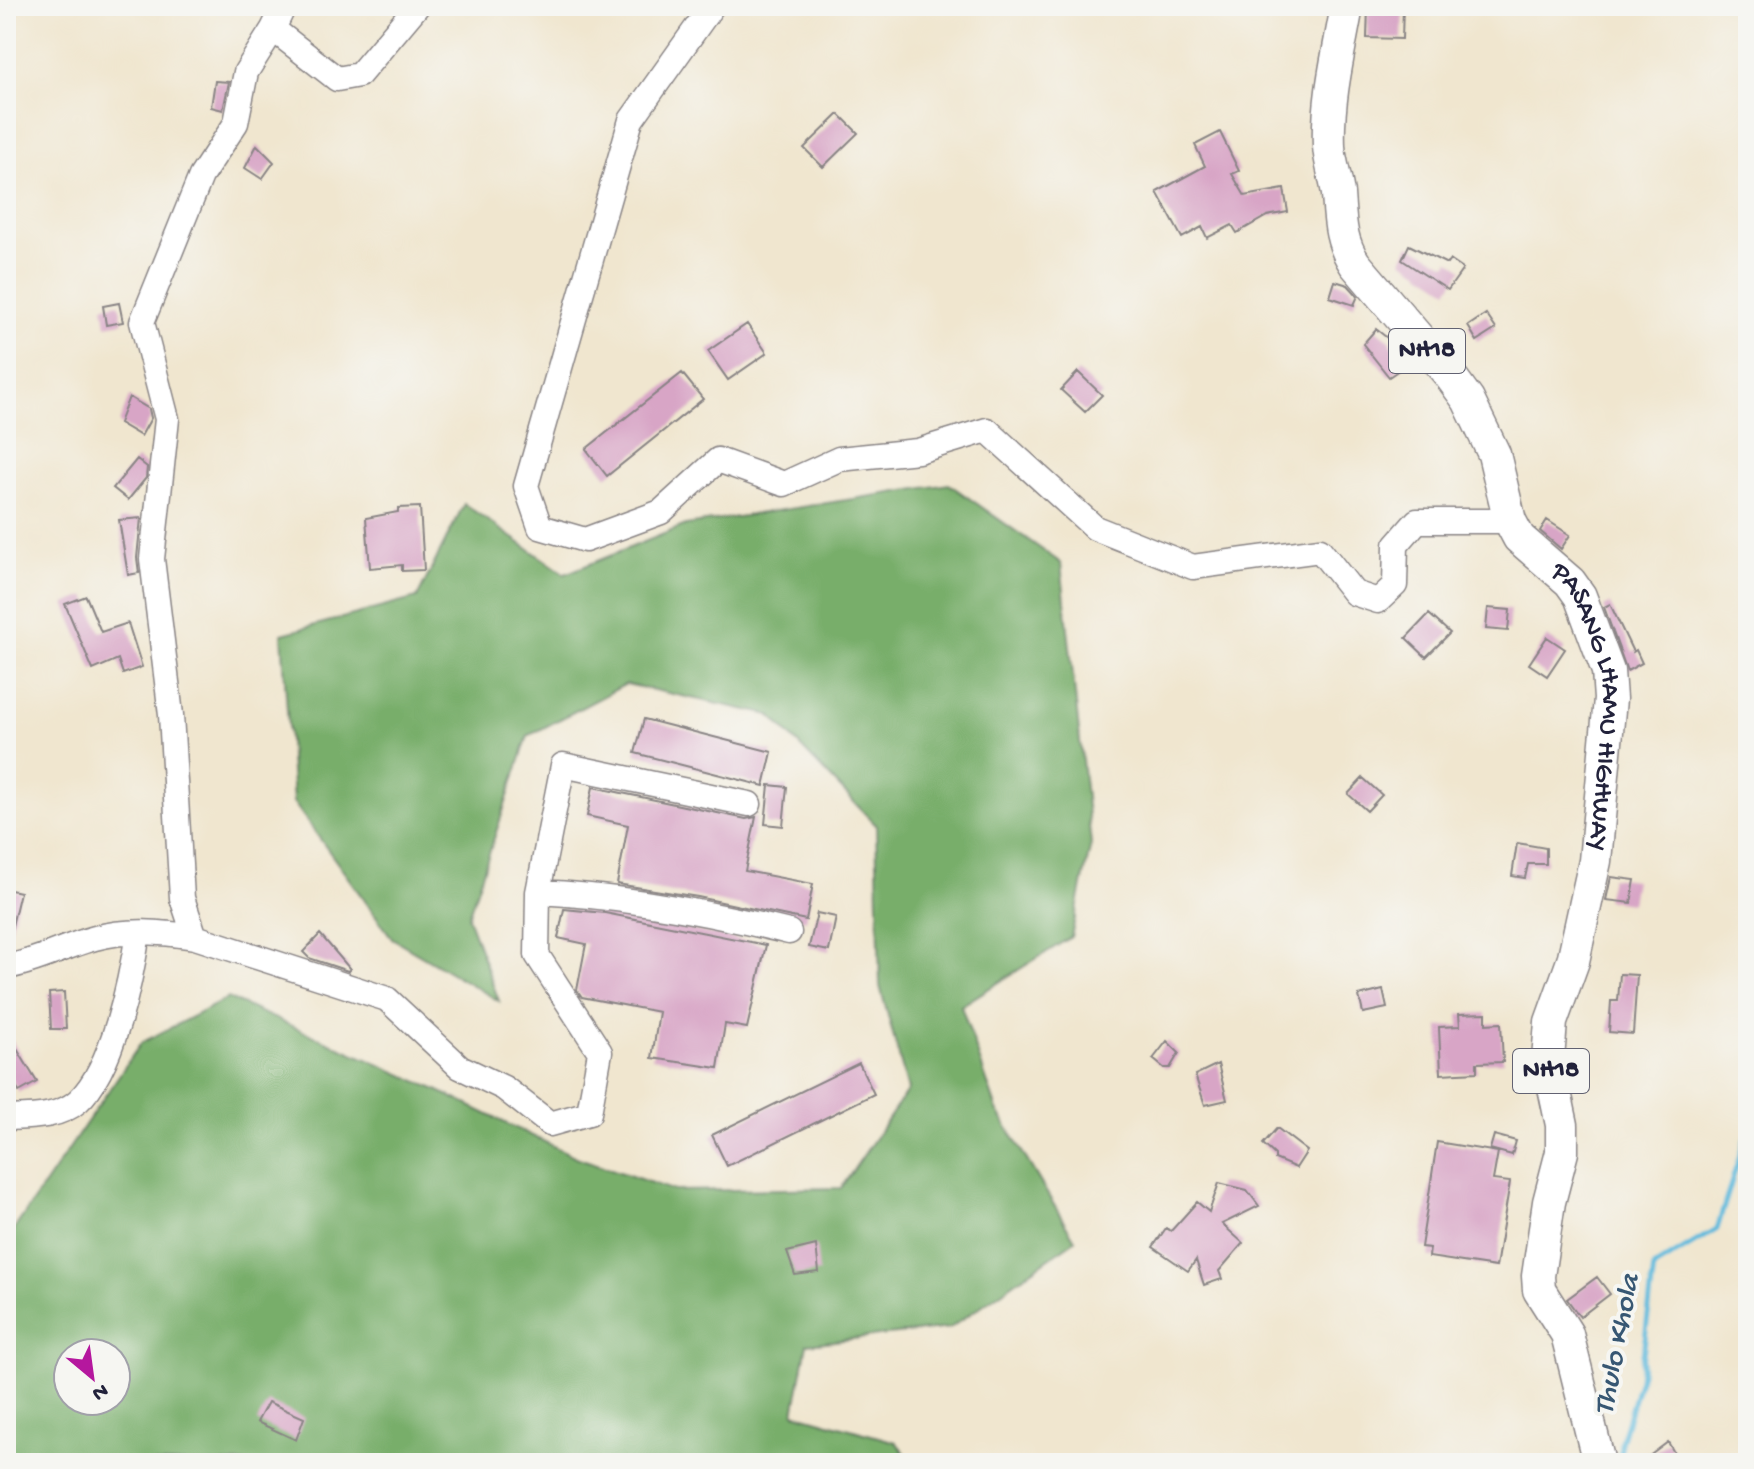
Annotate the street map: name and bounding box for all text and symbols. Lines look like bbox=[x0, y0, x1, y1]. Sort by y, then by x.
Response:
road number: NH18 bbox=[1389, 329, 1465, 373]
street label: PASANG LHAMU HIGHWAY bbox=[1543, 555, 1627, 852]
road number: NH18 bbox=[1513, 1049, 1589, 1093]
water label: Thulo Khola bbox=[1588, 1269, 1650, 1418]
north arrow bbox=[52, 1337, 132, 1417]
text: N bbox=[87, 1376, 112, 1406]

